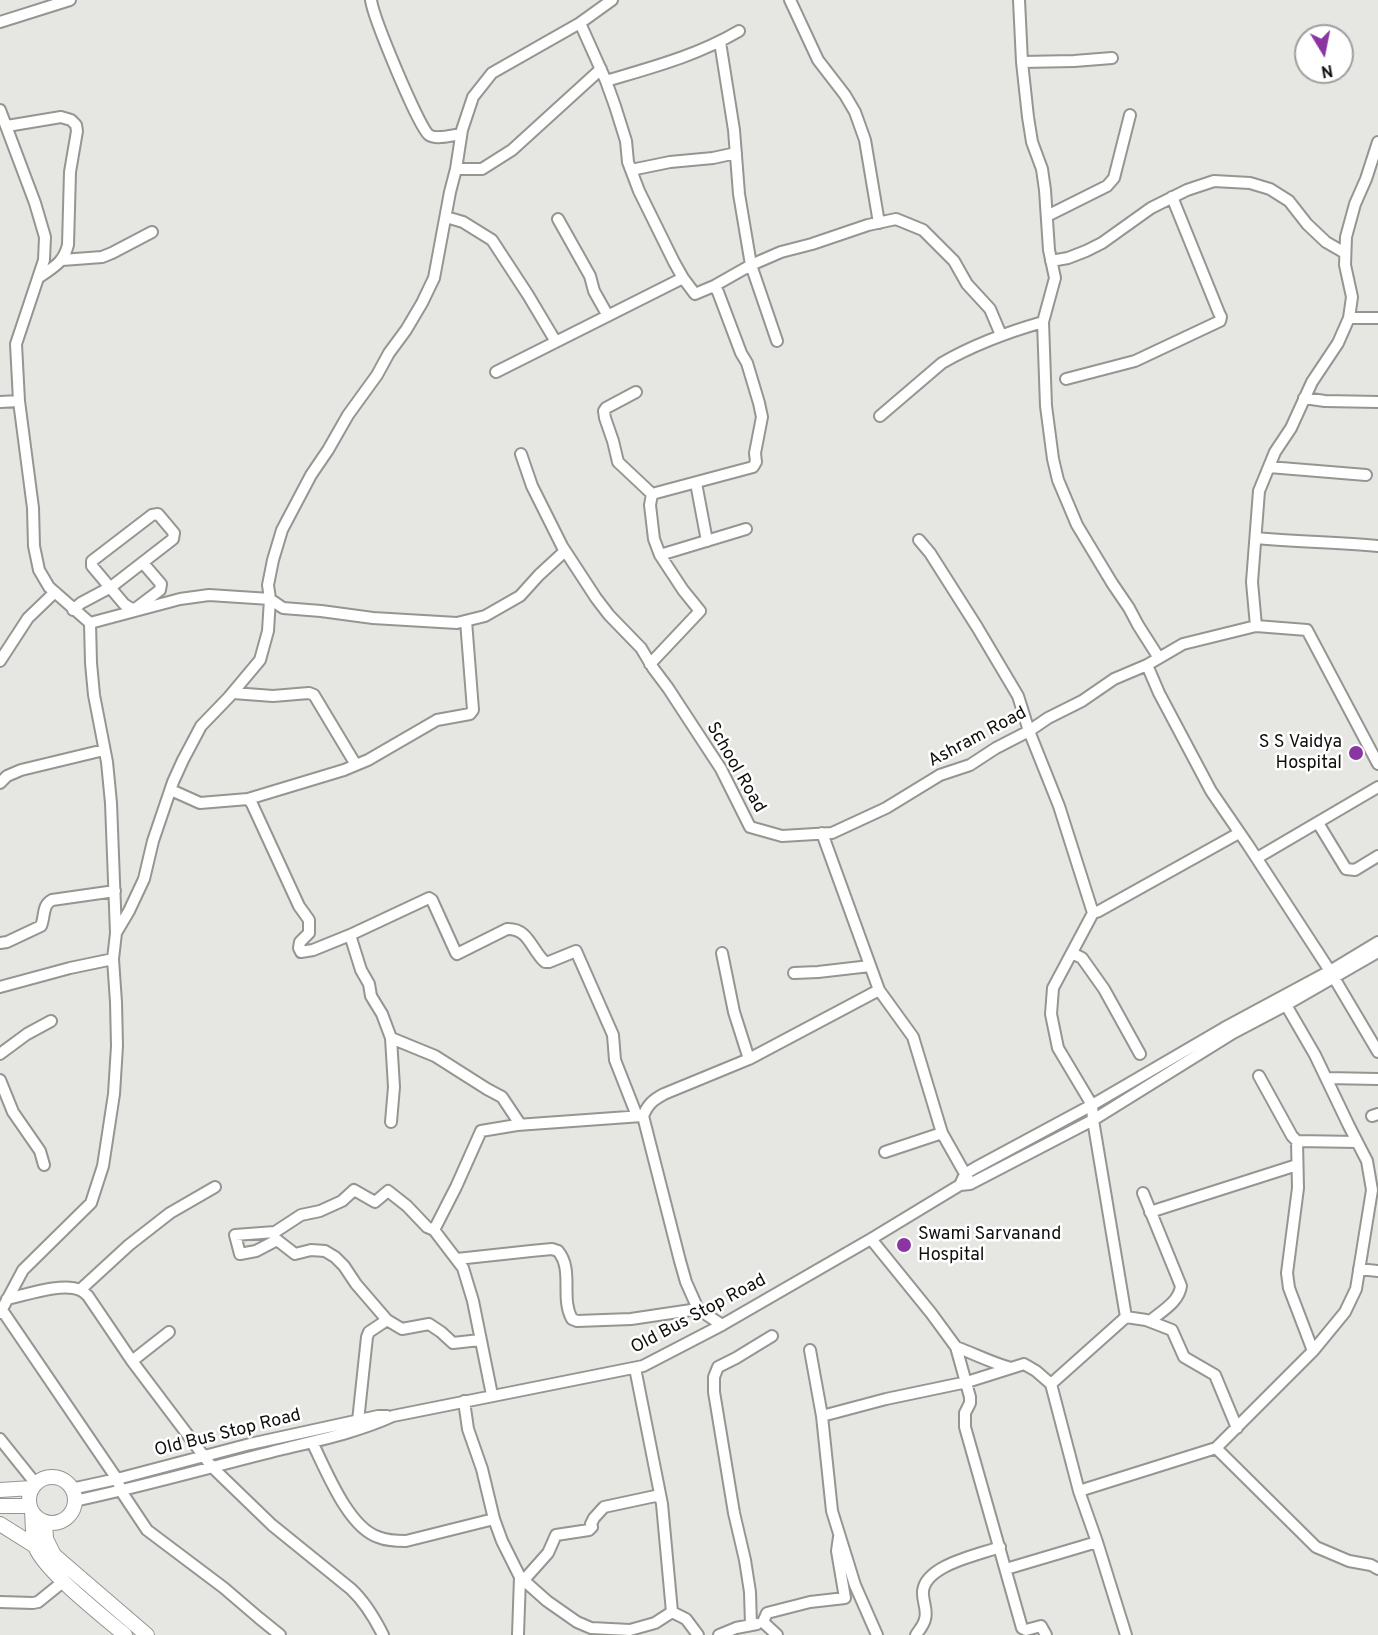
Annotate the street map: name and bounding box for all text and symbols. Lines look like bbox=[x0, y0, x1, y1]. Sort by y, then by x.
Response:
north arrow bbox=[1294, 24, 1354, 84]
text: N bbox=[1319, 59, 1334, 81]
street label: Ashram Road bbox=[925, 703, 1031, 773]
street label: School Road bbox=[700, 719, 770, 817]
place label: S S Vaidya Hospital bbox=[1259, 732, 1342, 774]
marker: S S Vaidya Hospital bbox=[1347, 744, 1365, 762]
place label: Swami Sarvanand Hospital bbox=[918, 1224, 1061, 1266]
marker: Swami Sarvanand Hospital bbox=[895, 1236, 913, 1254]
street label: Old Bus Stop Road bbox=[628, 1270, 770, 1360]
street label: Old Bus Stop Road bbox=[153, 1405, 303, 1463]

